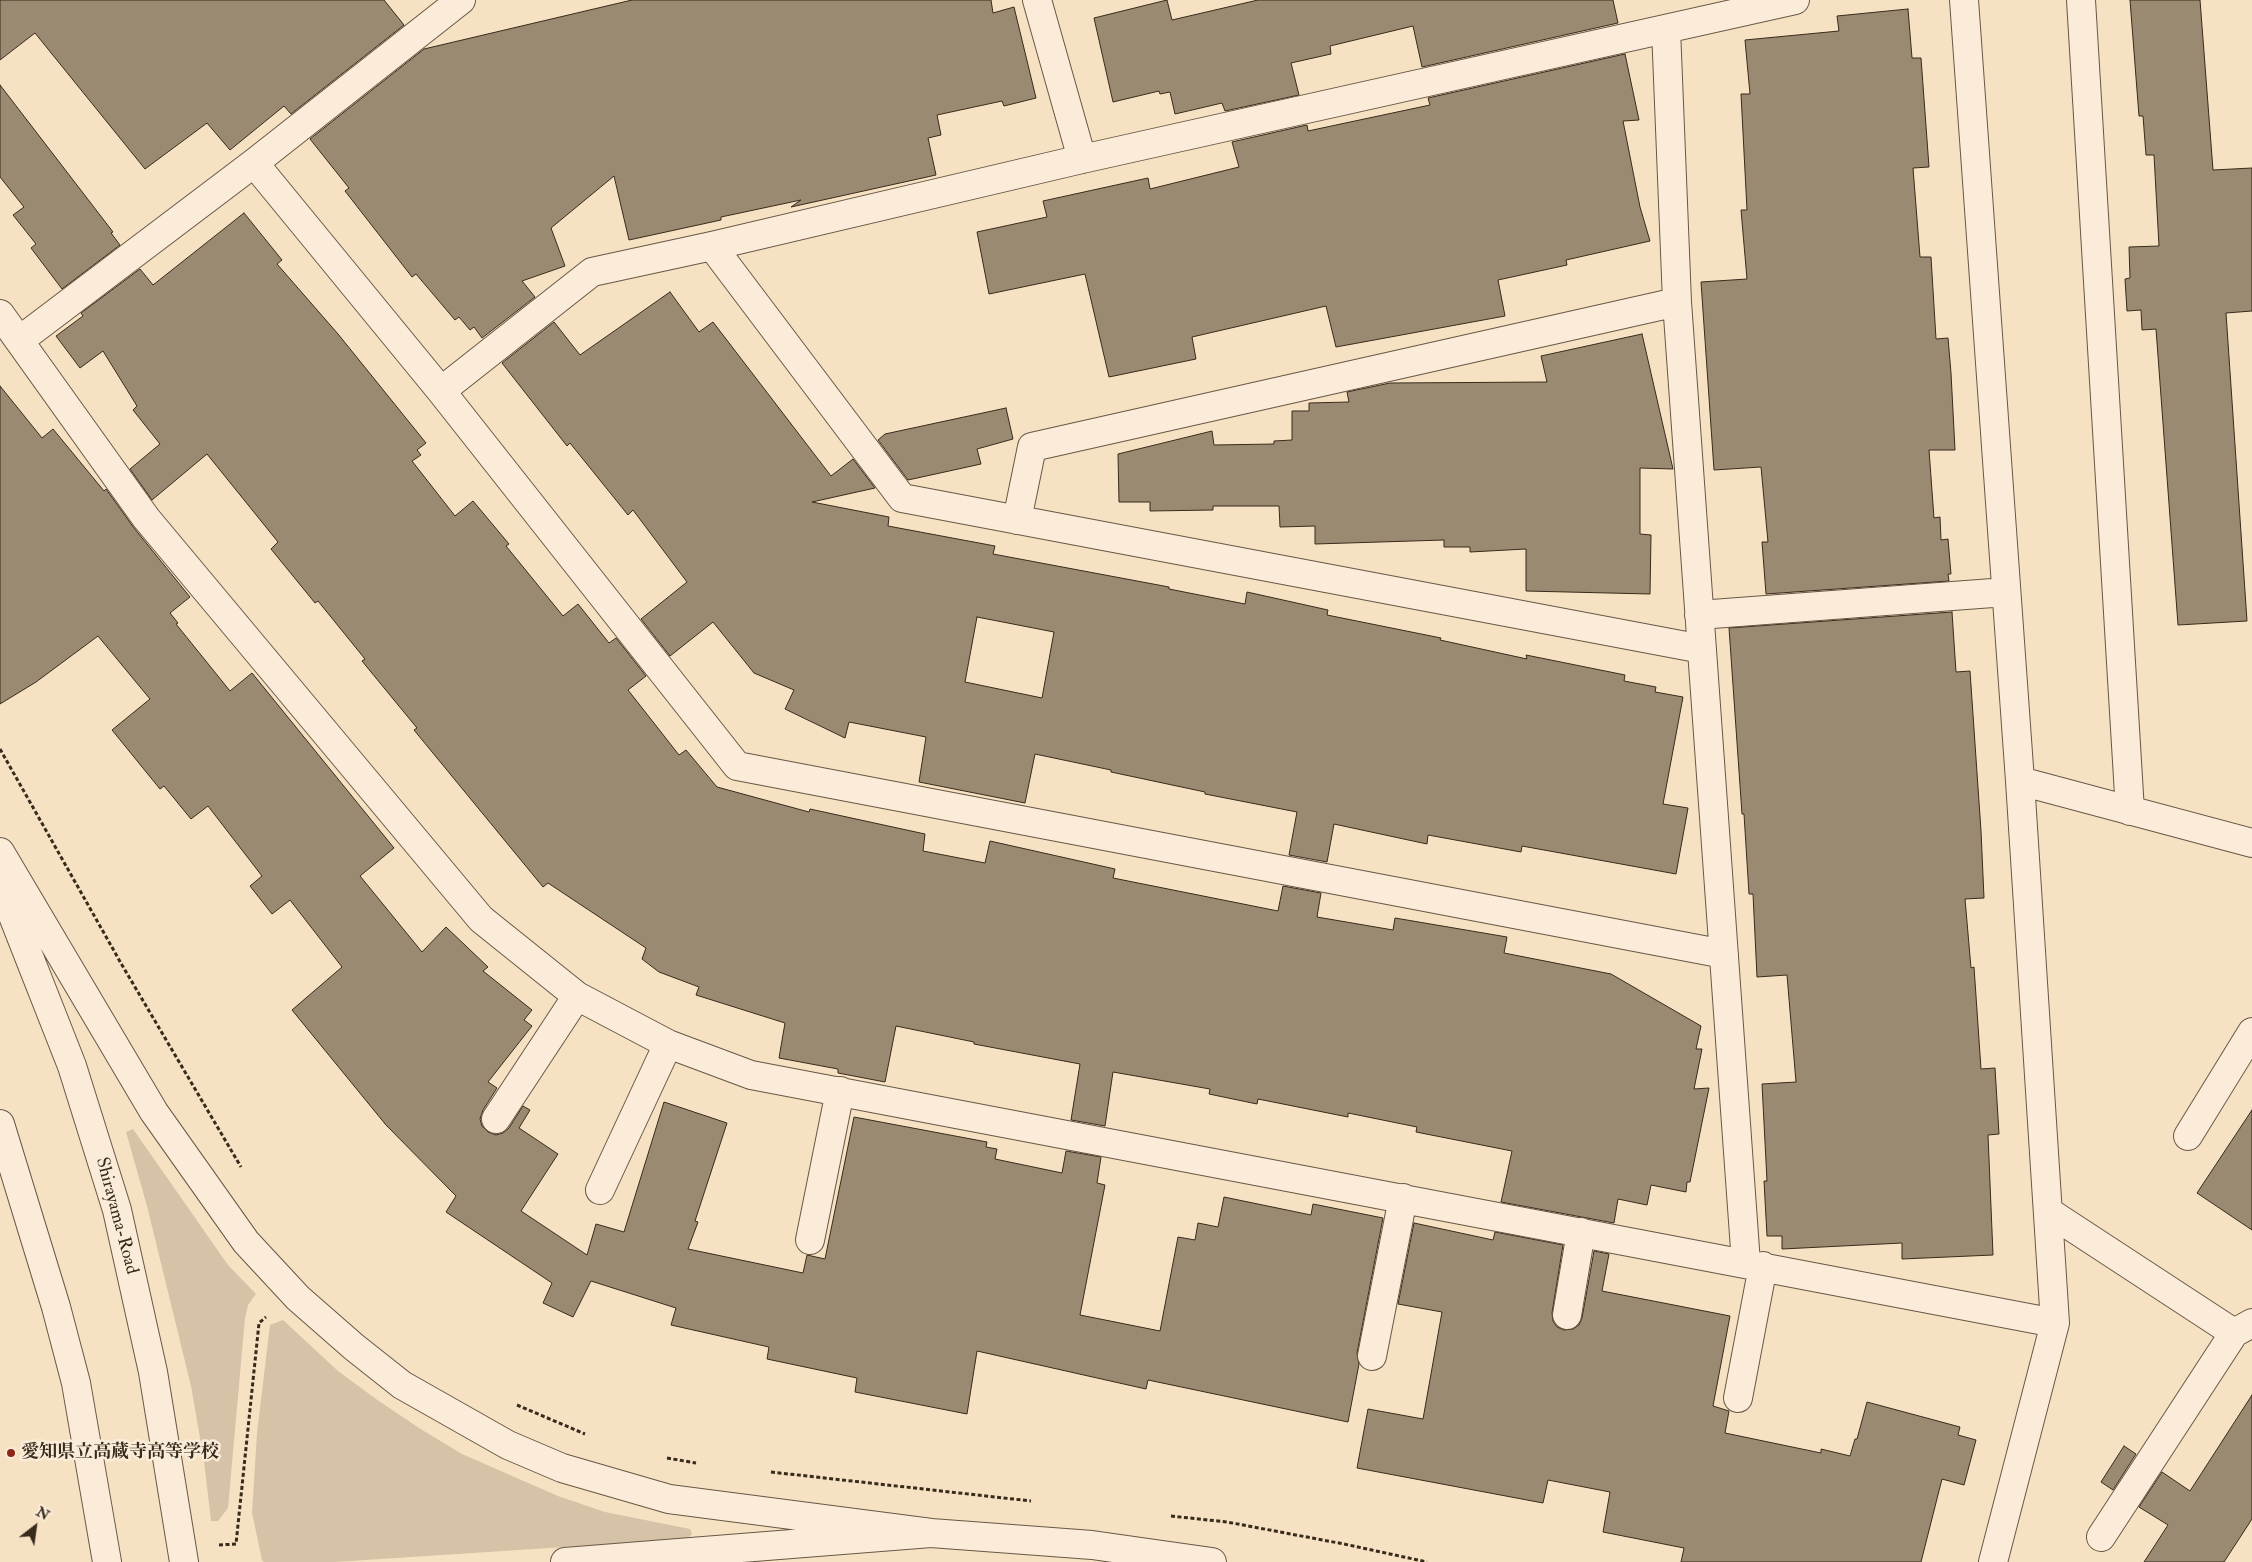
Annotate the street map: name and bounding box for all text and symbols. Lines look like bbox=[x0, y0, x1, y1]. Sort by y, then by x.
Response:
street label: Shirayama-Road bbox=[90, 1155, 142, 1277]
place label: 愛知県立高蔵寺高等学校 bbox=[21, 1442, 219, 1464]
marker: 愛知県立高蔵寺高等学校 bbox=[5, 1447, 17, 1459]
north arrow bbox=[10, 1502, 60, 1552]
text: N bbox=[33, 1503, 52, 1524]

